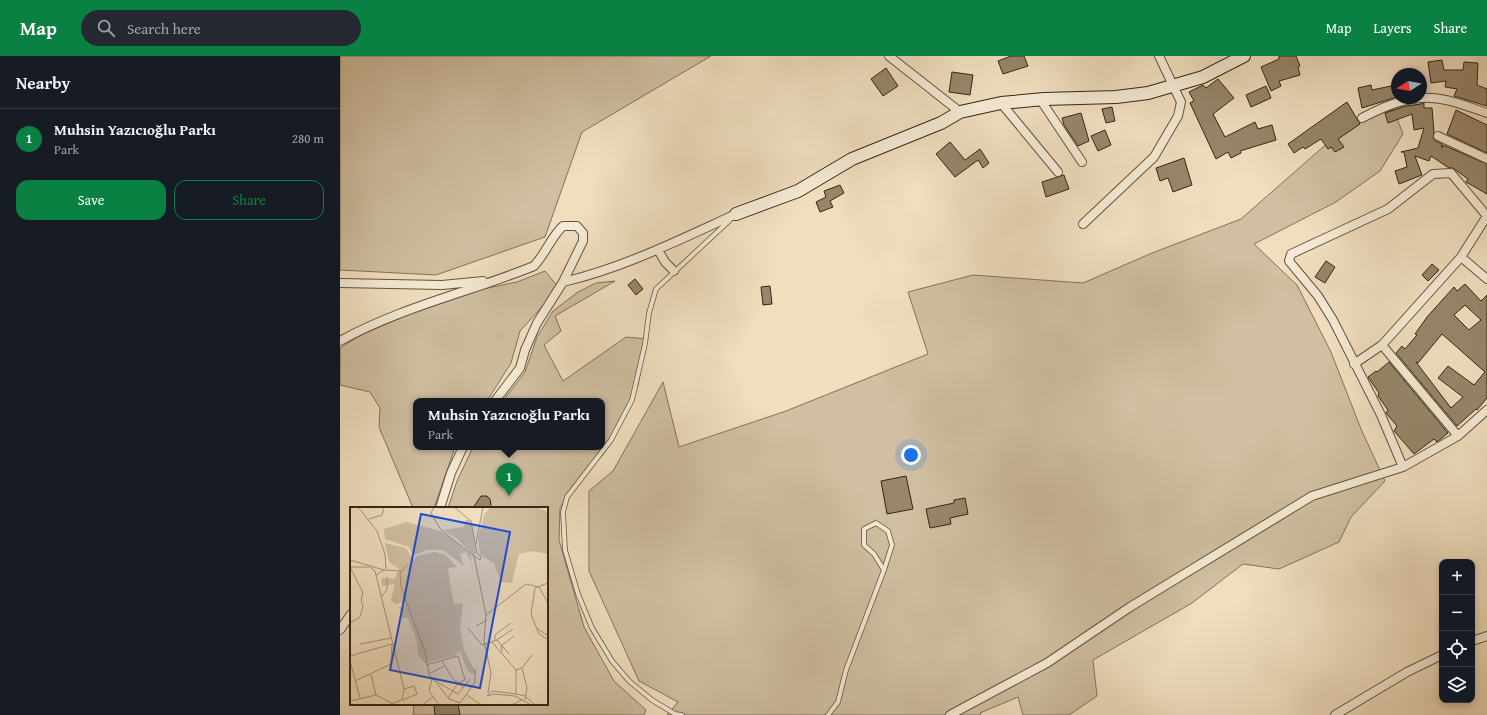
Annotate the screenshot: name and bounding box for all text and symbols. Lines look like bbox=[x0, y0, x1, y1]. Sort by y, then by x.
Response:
search box bbox=[81, 10, 361, 46]
text: Map bbox=[20, 14, 57, 42]
icon: search bbox=[95, 17, 117, 39]
text: Search here bbox=[127, 18, 201, 39]
text: Map bbox=[1326, 18, 1352, 38]
text: Layers bbox=[1374, 18, 1412, 38]
text: Share bbox=[1434, 18, 1467, 38]
north arrow bbox=[1391, 68, 1427, 104]
text: Nearby bbox=[16, 70, 70, 95]
text: Muhsin Yazıcıoğlu Parkı bbox=[54, 119, 216, 140]
text: 1 bbox=[26, 129, 32, 148]
text: 280 m bbox=[292, 129, 324, 148]
text: Park bbox=[54, 140, 79, 159]
button: Save bbox=[16, 180, 166, 220]
button: Share bbox=[174, 180, 324, 220]
popup bbox=[413, 398, 605, 450]
text: Muhsin Yazıcıoğlu Parkı bbox=[428, 404, 590, 425]
text: Park bbox=[428, 425, 453, 444]
your location bbox=[901, 445, 921, 465]
pin: 1 bbox=[496, 463, 522, 496]
inset map bbox=[350, 507, 548, 705]
map controls bbox=[1439, 559, 1475, 703]
button: + bbox=[1439, 559, 1475, 595]
button: − bbox=[1439, 595, 1475, 631]
button: locate bbox=[1439, 631, 1475, 667]
button: layers bbox=[1439, 667, 1475, 703]

